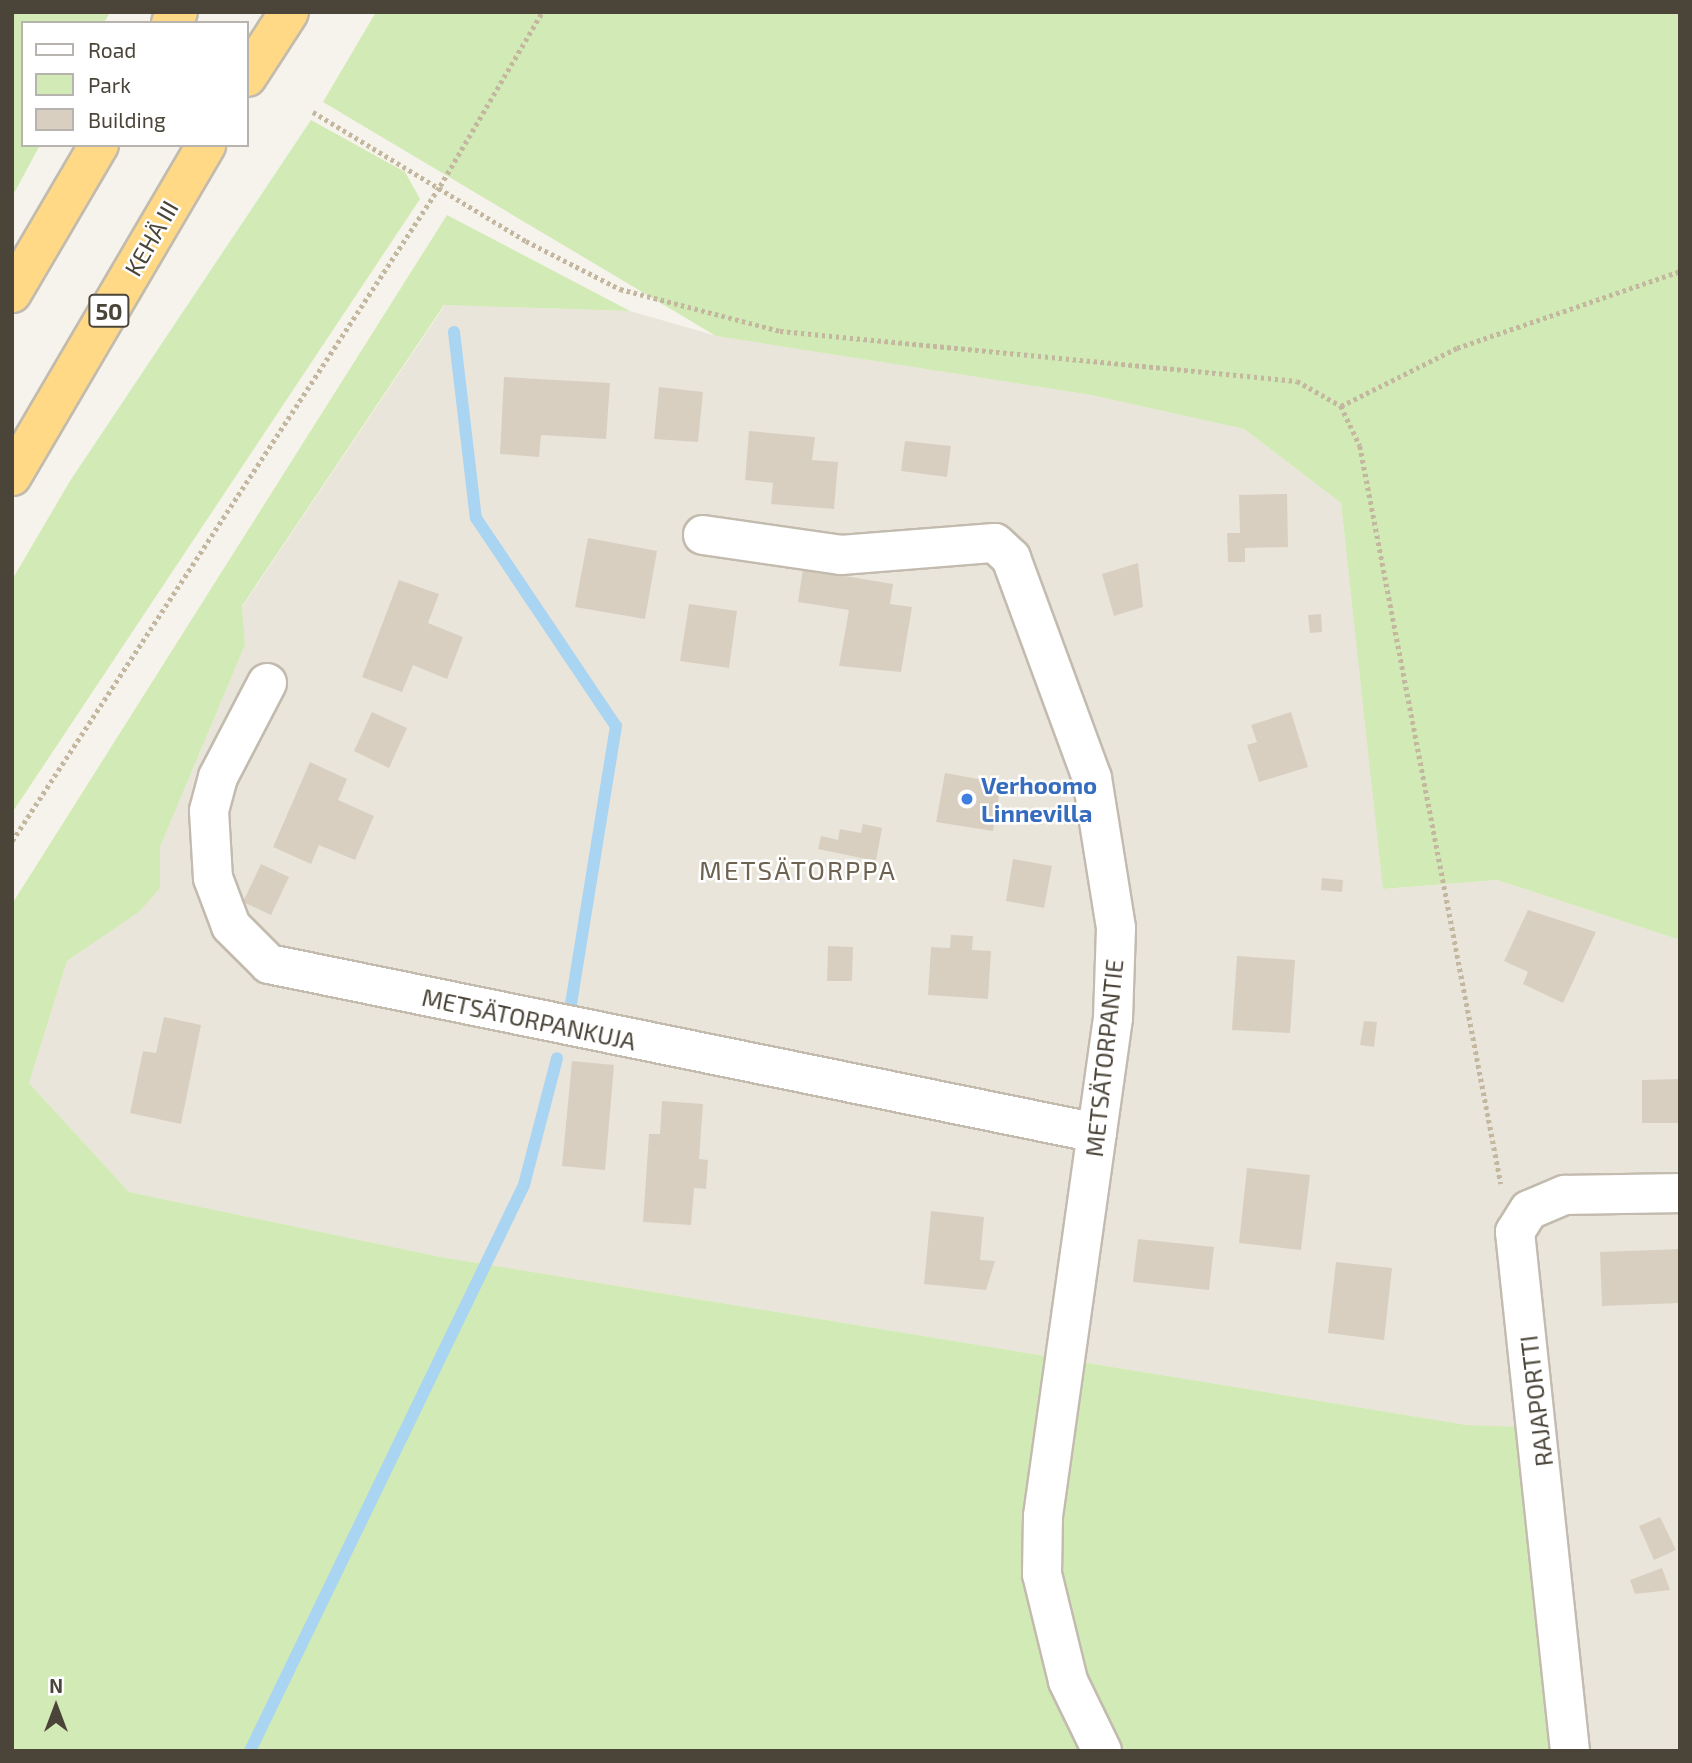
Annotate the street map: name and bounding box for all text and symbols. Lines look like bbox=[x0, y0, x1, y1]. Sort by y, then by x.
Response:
legend bbox=[21, 21, 248, 147]
text: Road bbox=[88, 37, 136, 62]
text: Park bbox=[88, 72, 131, 97]
text: Building bbox=[88, 107, 166, 132]
street label: KEHÄ III bbox=[118, 195, 184, 281]
road number: 50 bbox=[88, 292, 130, 330]
place label: Verhoomo Linnevilla bbox=[981, 771, 1097, 827]
marker: Verhoomo Linnevilla bbox=[959, 791, 975, 807]
district label: METSÄTORPPA bbox=[700, 854, 896, 886]
street label: METSÄTORPANTIE bbox=[1079, 958, 1129, 1158]
street label: METSÄTORPANKUJA bbox=[419, 982, 639, 1056]
street label: RAJAPORTTI bbox=[1514, 1334, 1558, 1468]
north arrow bbox=[21, 1672, 91, 1742]
text: N bbox=[49, 1674, 63, 1697]

